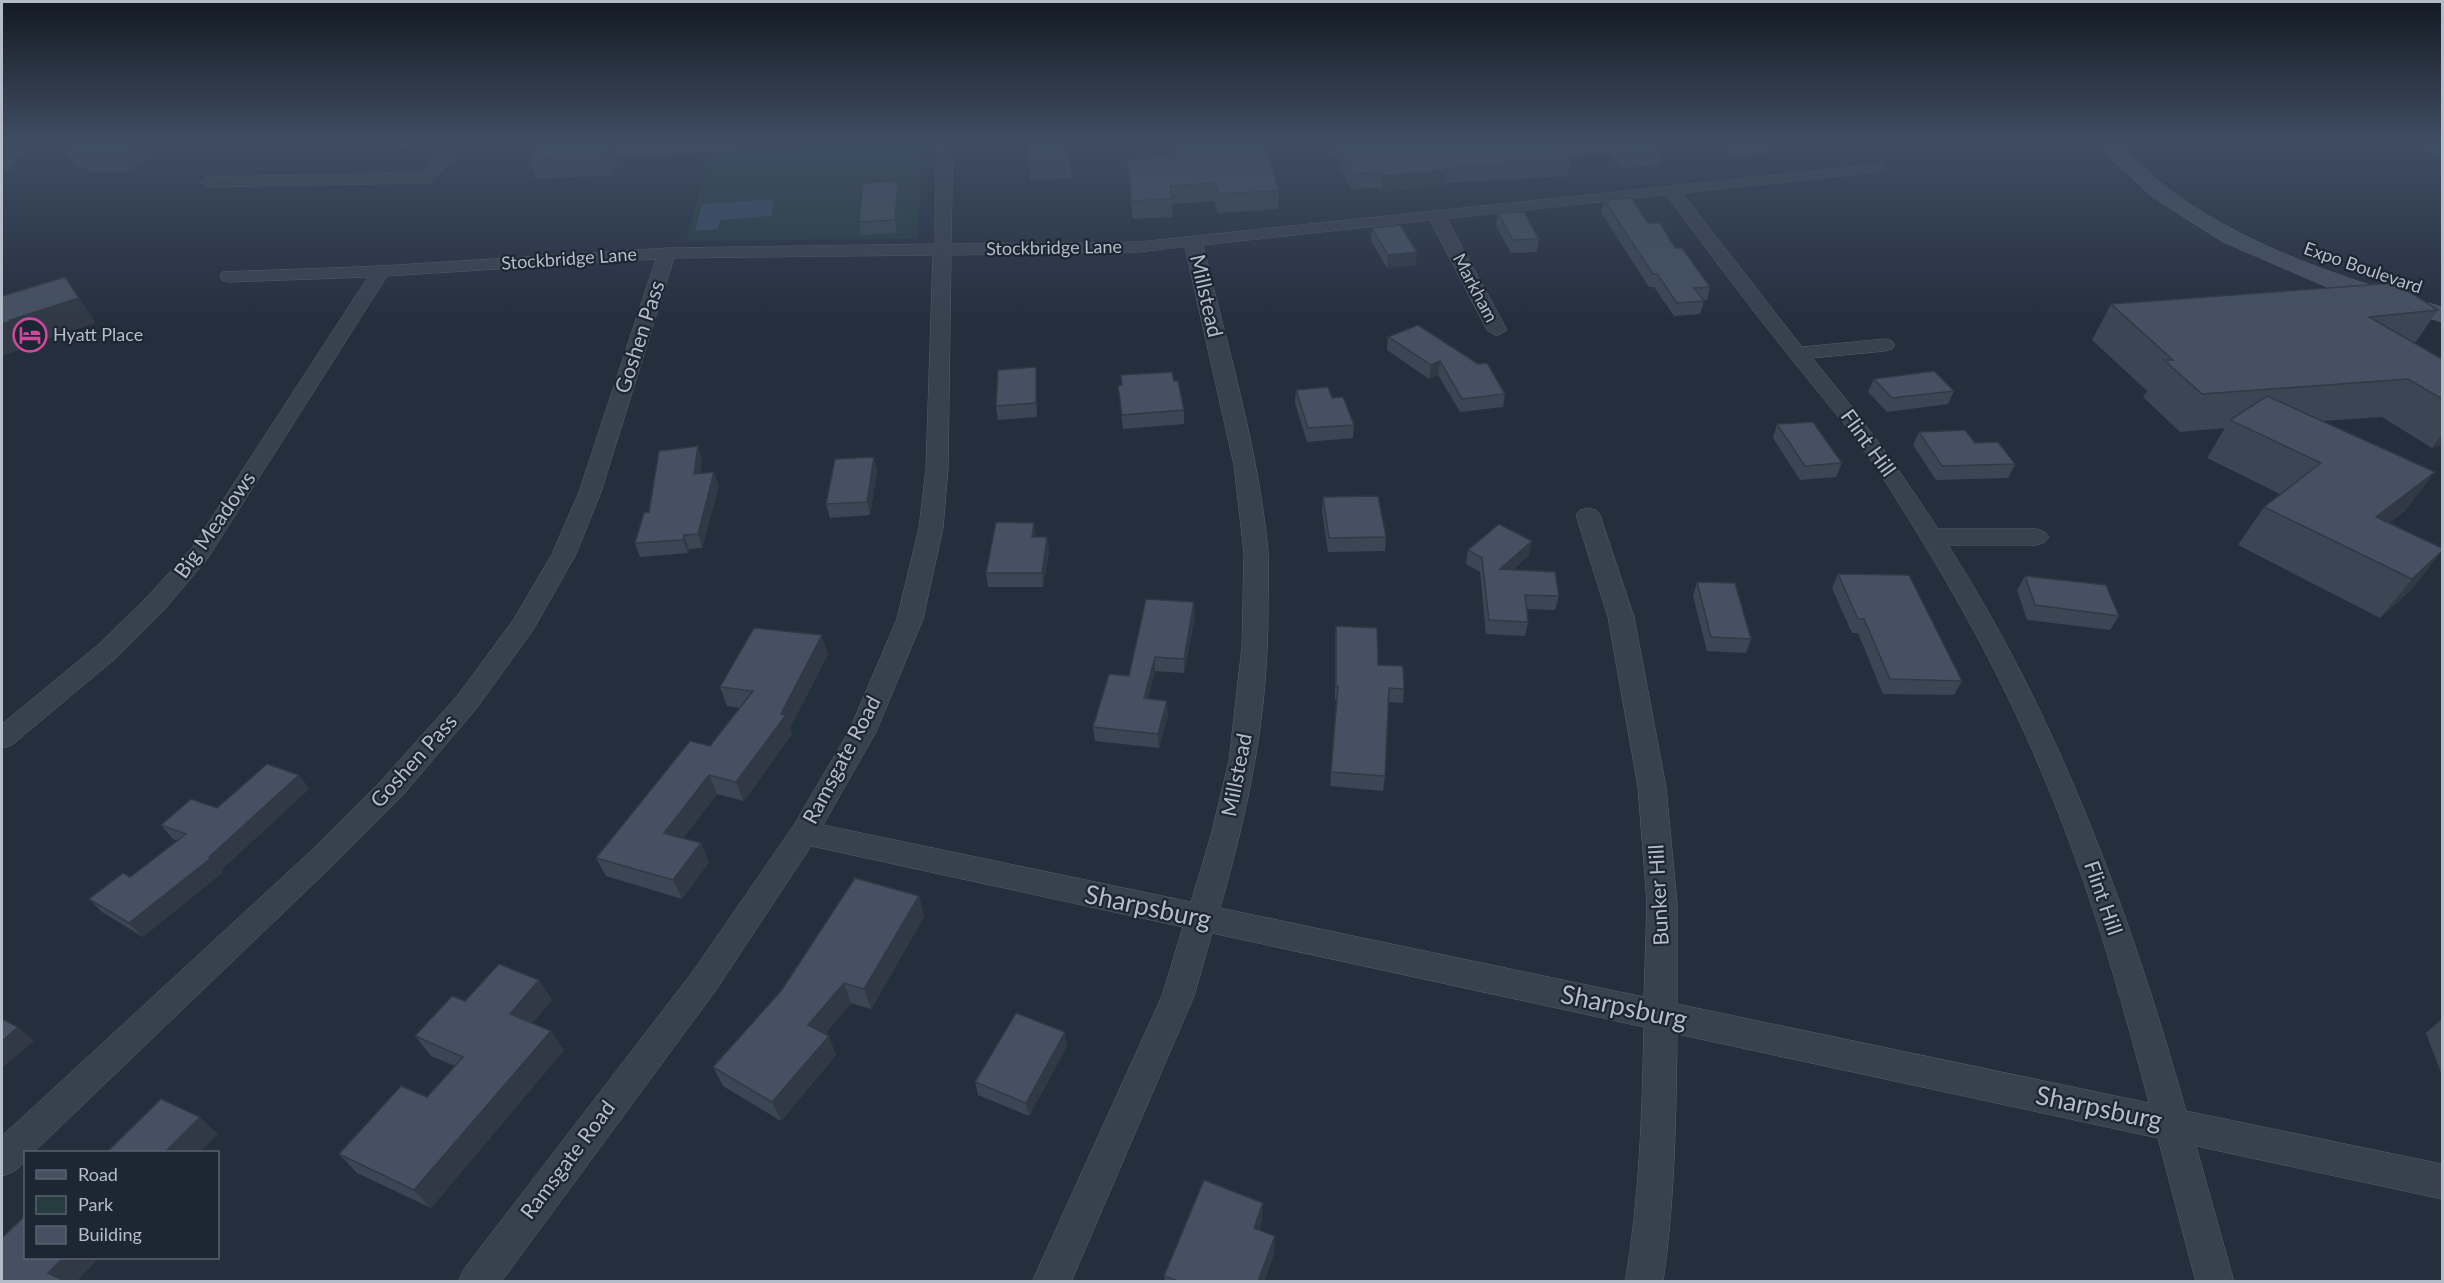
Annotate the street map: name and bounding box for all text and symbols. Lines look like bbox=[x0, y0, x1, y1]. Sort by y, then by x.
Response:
street label: Stockbridge Lane bbox=[986, 235, 1122, 259]
street label: Expo Boulevard bbox=[2301, 236, 2425, 298]
street label: Stockbridge Lane bbox=[500, 242, 637, 274]
street label: Markham bbox=[1449, 249, 1503, 326]
street label: Millstead bbox=[1186, 252, 1229, 339]
street label: Goshen Pass bbox=[609, 277, 669, 396]
hotel icon: Hyatt Place bbox=[12, 317, 48, 353]
place label: Hyatt Place bbox=[53, 323, 143, 345]
street label: Flint Hill bbox=[1836, 404, 1902, 481]
street label: Big Meadows bbox=[168, 466, 260, 582]
street label: Ramsgate Road bbox=[796, 691, 885, 828]
street label: Goshen Pass bbox=[364, 708, 461, 812]
street label: Millstead bbox=[1215, 731, 1256, 818]
street label: Bunker Hill bbox=[1642, 844, 1673, 946]
street label: Flint Hill bbox=[2080, 857, 2129, 938]
street label: Sharpsburg bbox=[1082, 877, 1214, 935]
street label: Sharpsburg bbox=[1558, 977, 1690, 1035]
street label: Sharpsburg bbox=[2033, 1078, 2165, 1136]
street label: Ramsgate Road bbox=[514, 1095, 619, 1223]
legend bbox=[24, 1151, 219, 1259]
text: Road bbox=[78, 1163, 118, 1185]
text: Park bbox=[78, 1193, 114, 1215]
text: Building bbox=[78, 1223, 142, 1245]

